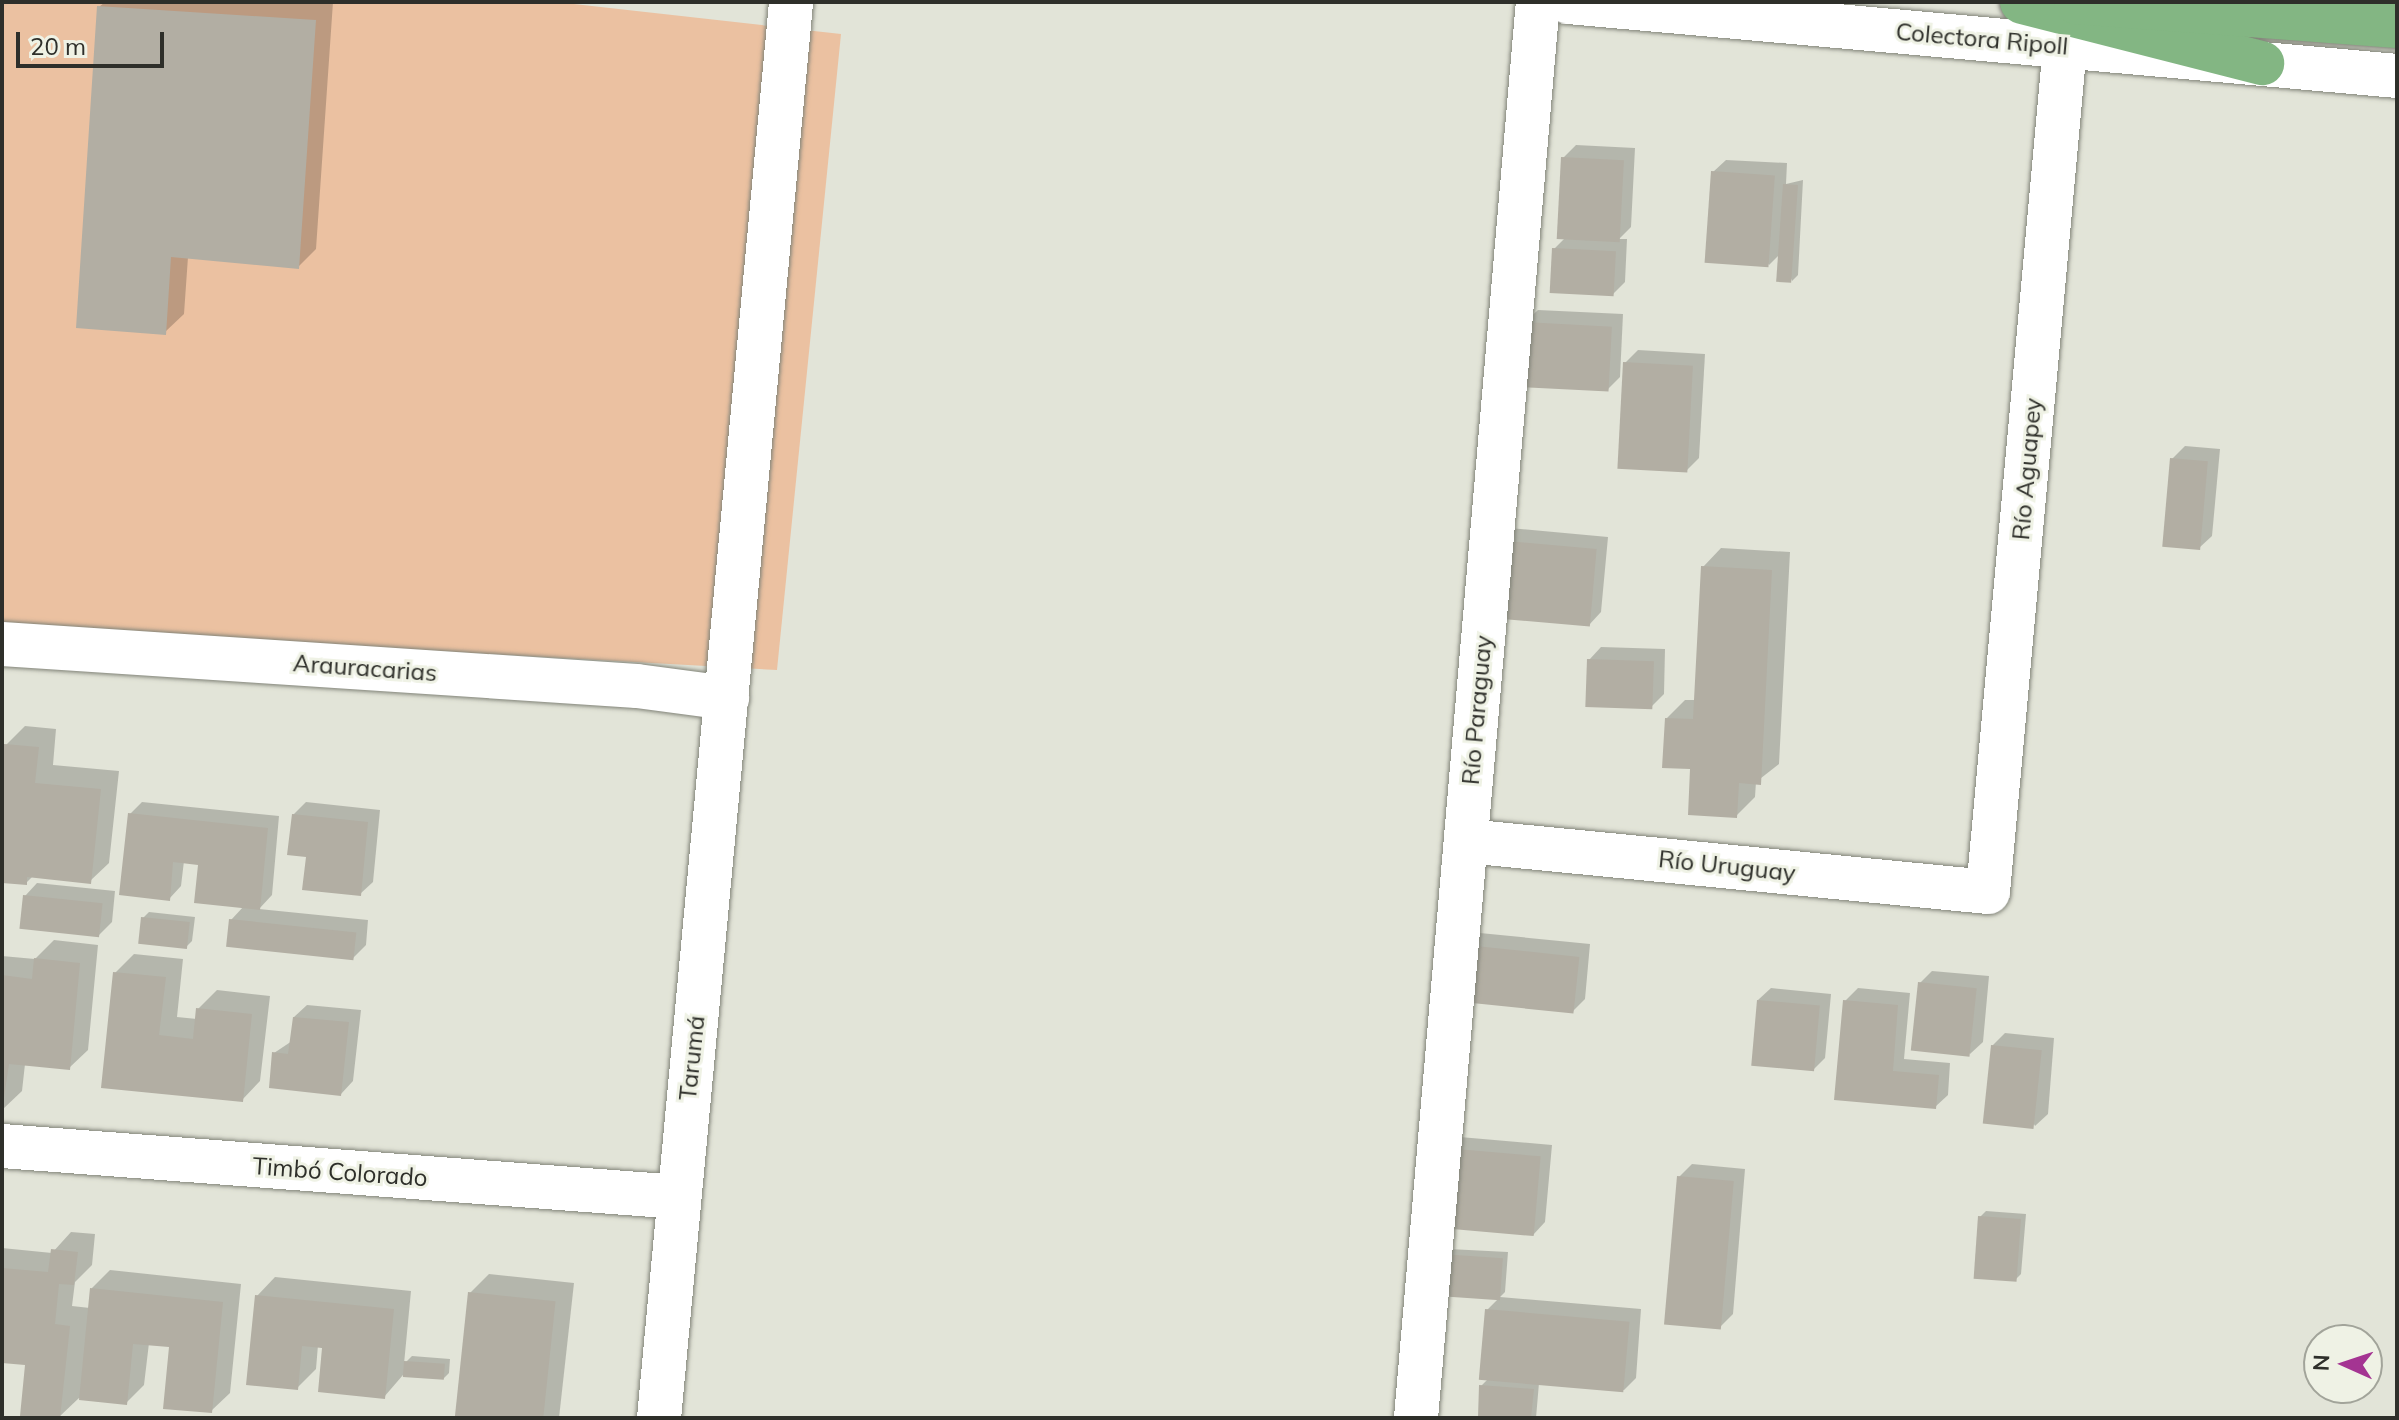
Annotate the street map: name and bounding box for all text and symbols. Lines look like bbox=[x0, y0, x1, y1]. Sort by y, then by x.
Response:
scale bar bbox=[20, 16, 168, 66]
street label: Colectora Ripoll bbox=[1895, 17, 2069, 61]
text: 20 m bbox=[30, 31, 86, 61]
street label: Río Aguapey bbox=[2006, 397, 2048, 541]
street label: Río Paraguay bbox=[1456, 634, 1498, 786]
street label: Arauracarias bbox=[292, 649, 438, 687]
street label: Río Uruguay bbox=[1657, 844, 1797, 888]
street label: Tarumá bbox=[673, 1014, 711, 1102]
street label: Timbó Colorado bbox=[251, 1152, 429, 1192]
north arrow bbox=[2303, 1324, 2383, 1404]
text: N bbox=[2307, 1354, 2335, 1372]

